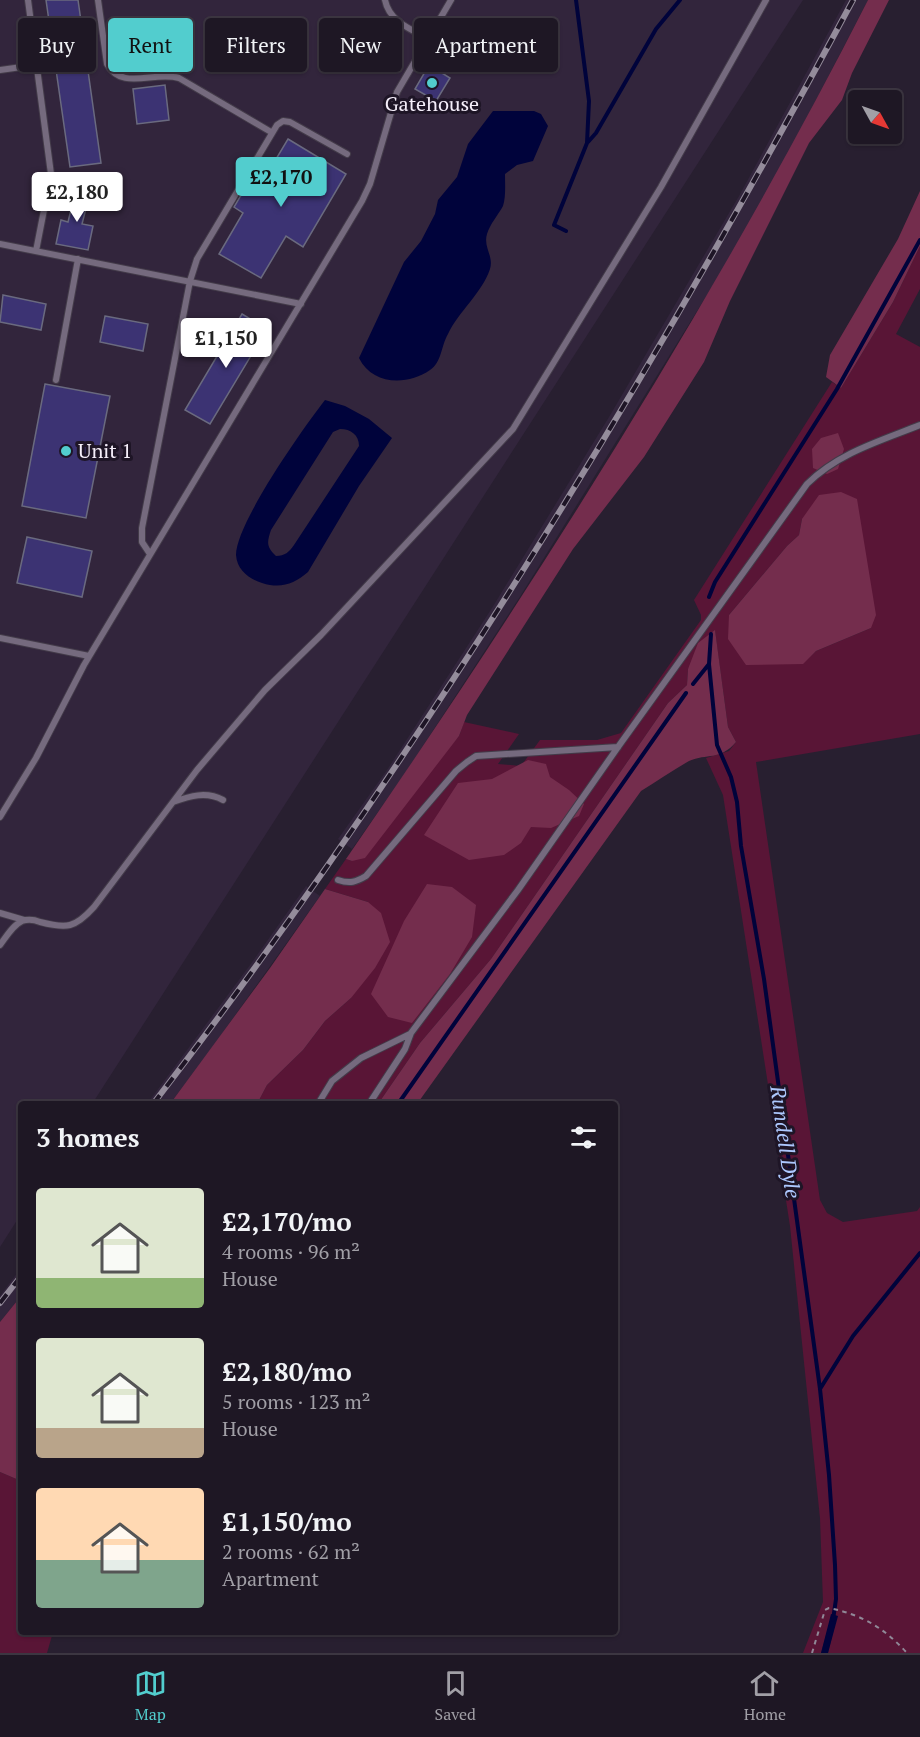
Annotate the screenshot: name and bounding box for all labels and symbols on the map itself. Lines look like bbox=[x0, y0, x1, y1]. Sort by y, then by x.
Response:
marker: Gatehouse bbox=[425, 76, 439, 90]
place label: Gatehouse bbox=[385, 90, 479, 117]
north arrow bbox=[848, 90, 902, 144]
pin: £2,170 bbox=[232, 157, 330, 208]
pin: £2,180 bbox=[28, 172, 126, 223]
pin: £1,150 bbox=[177, 318, 275, 369]
place label: Unit 1 bbox=[78, 437, 132, 464]
marker: Unit 1 bbox=[59, 444, 73, 458]
water label: Rundell Dyle bbox=[764, 1083, 808, 1200]

